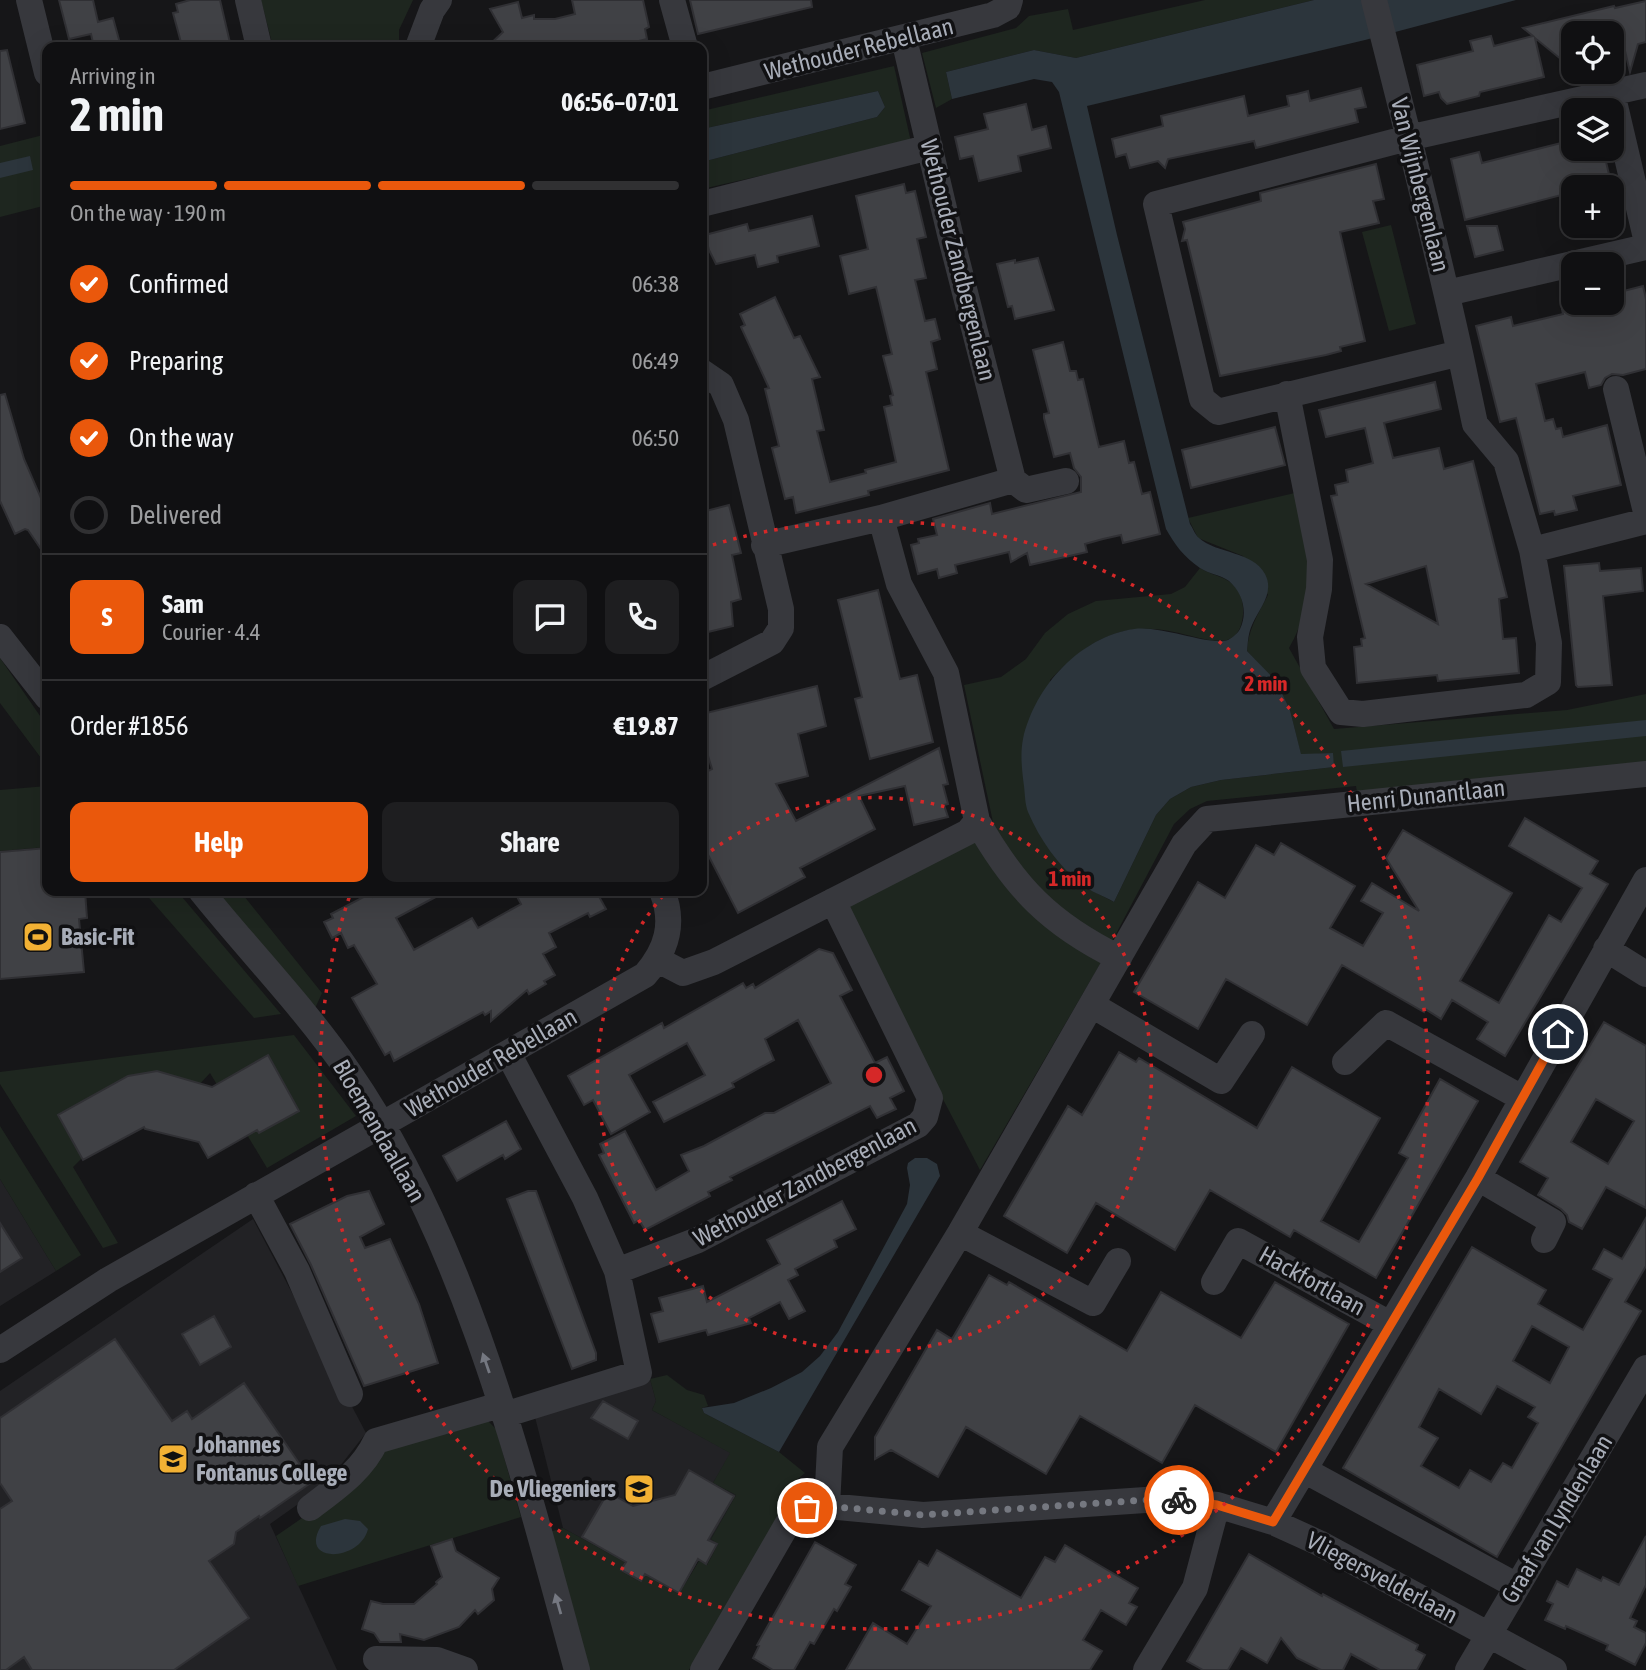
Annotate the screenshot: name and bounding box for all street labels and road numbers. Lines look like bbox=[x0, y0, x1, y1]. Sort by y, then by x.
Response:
street label: Wethouder Rebellaan bbox=[762, 12, 956, 85]
street label: Van Wijnbergenlaan bbox=[1386, 95, 1455, 275]
street label: Wethouder Zandbergenlaan bbox=[915, 136, 1002, 383]
street label: Henri Dunantlaan bbox=[1345, 774, 1506, 817]
street label: Wethouder Rebellaan bbox=[400, 1003, 581, 1123]
street label: Bloemendaallaan bbox=[328, 1055, 431, 1207]
street label: Wethouder Zandbergenlaan bbox=[689, 1111, 921, 1252]
street label: Hackfortlaan bbox=[1255, 1241, 1370, 1321]
street label: Graaf van Lyndenlaan bbox=[1496, 1430, 1617, 1608]
street label: Vliegersvelderlaan bbox=[1302, 1526, 1462, 1629]

